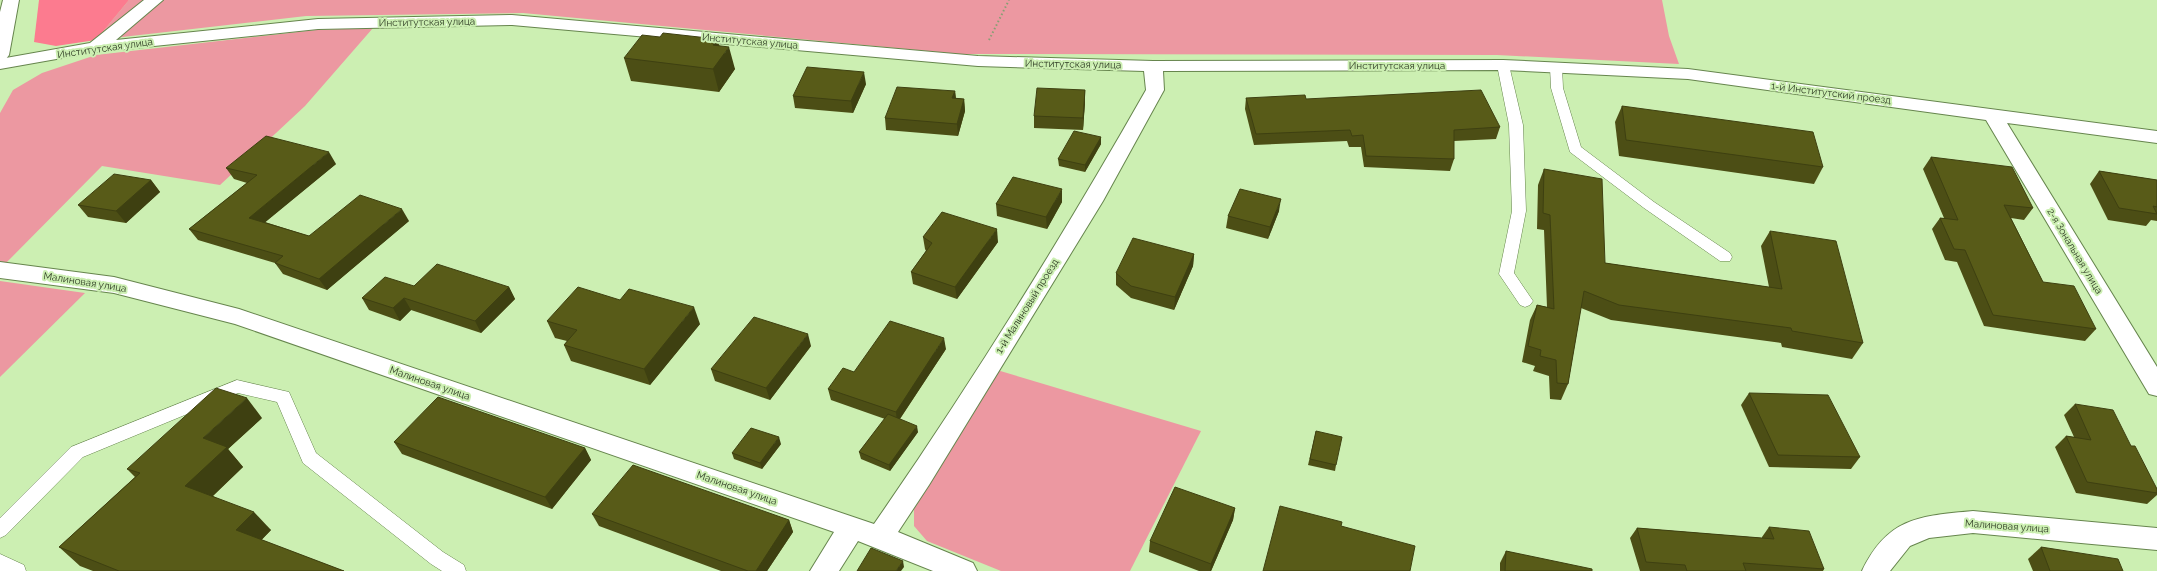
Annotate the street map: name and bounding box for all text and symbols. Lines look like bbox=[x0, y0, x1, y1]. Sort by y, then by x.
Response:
street label: Институтская улица bbox=[379, 16, 475, 28]
street label: Институтская улица bbox=[701, 31, 799, 51]
street label: Институтская улица bbox=[56, 36, 154, 60]
street label: Институтская улица bbox=[1025, 58, 1121, 70]
street label: Институтская улица bbox=[1349, 60, 1445, 71]
street label: 1-й Институтский проезд bbox=[1770, 80, 1892, 106]
street label: 2-я Зональная улица bbox=[2045, 206, 2105, 296]
street label: 1-й Малиновый проезд bbox=[993, 257, 1061, 355]
street label: Малиновая улица bbox=[43, 270, 127, 294]
street label: Малиновая улица bbox=[388, 364, 472, 402]
street label: Малиновая улица bbox=[695, 469, 779, 507]
street label: Малиновая улица bbox=[1965, 518, 2049, 534]

